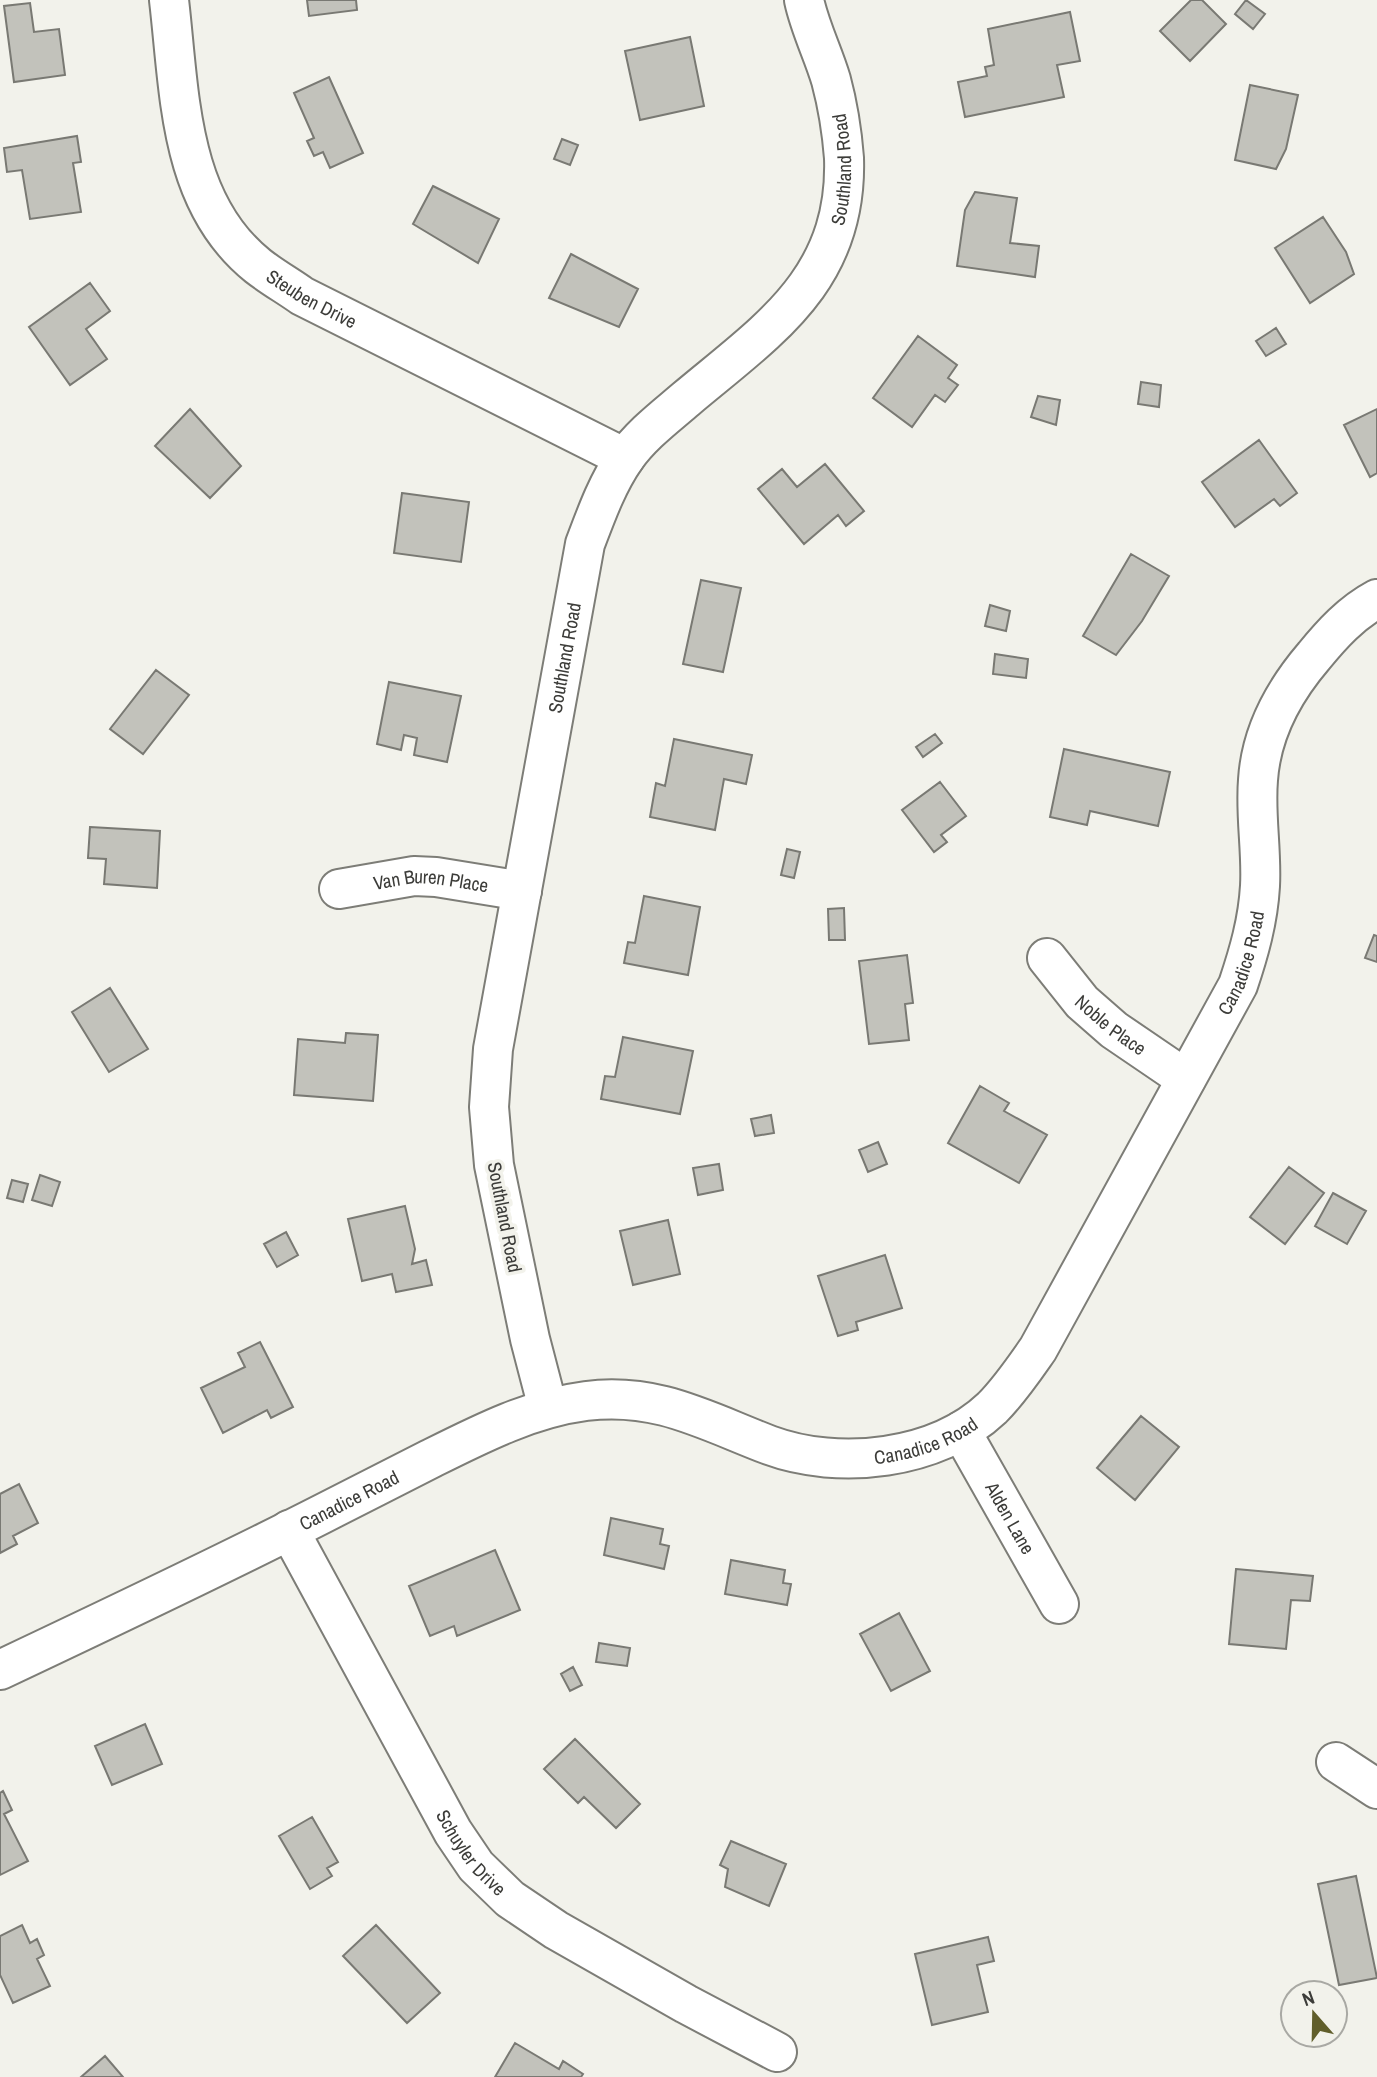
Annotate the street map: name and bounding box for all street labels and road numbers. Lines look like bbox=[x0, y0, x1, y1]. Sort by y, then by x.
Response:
street label: Southland Road bbox=[824, 112, 857, 228]
street label: Steuben Drive bbox=[261, 263, 361, 334]
street label: Southland Road bbox=[541, 600, 587, 715]
street label: Van Buren Place bbox=[371, 863, 490, 898]
street label: Canadice Road bbox=[1211, 909, 1270, 1019]
street label: Noble Place bbox=[1069, 989, 1151, 1061]
street label: Southland Road bbox=[482, 1160, 528, 1274]
street label: Canadice Road bbox=[873, 1411, 983, 1470]
street label: Canadice Road bbox=[295, 1464, 403, 1536]
street label: Alden Lane bbox=[979, 1476, 1041, 1559]
street label: Schuyler Drive bbox=[430, 1805, 512, 1901]

